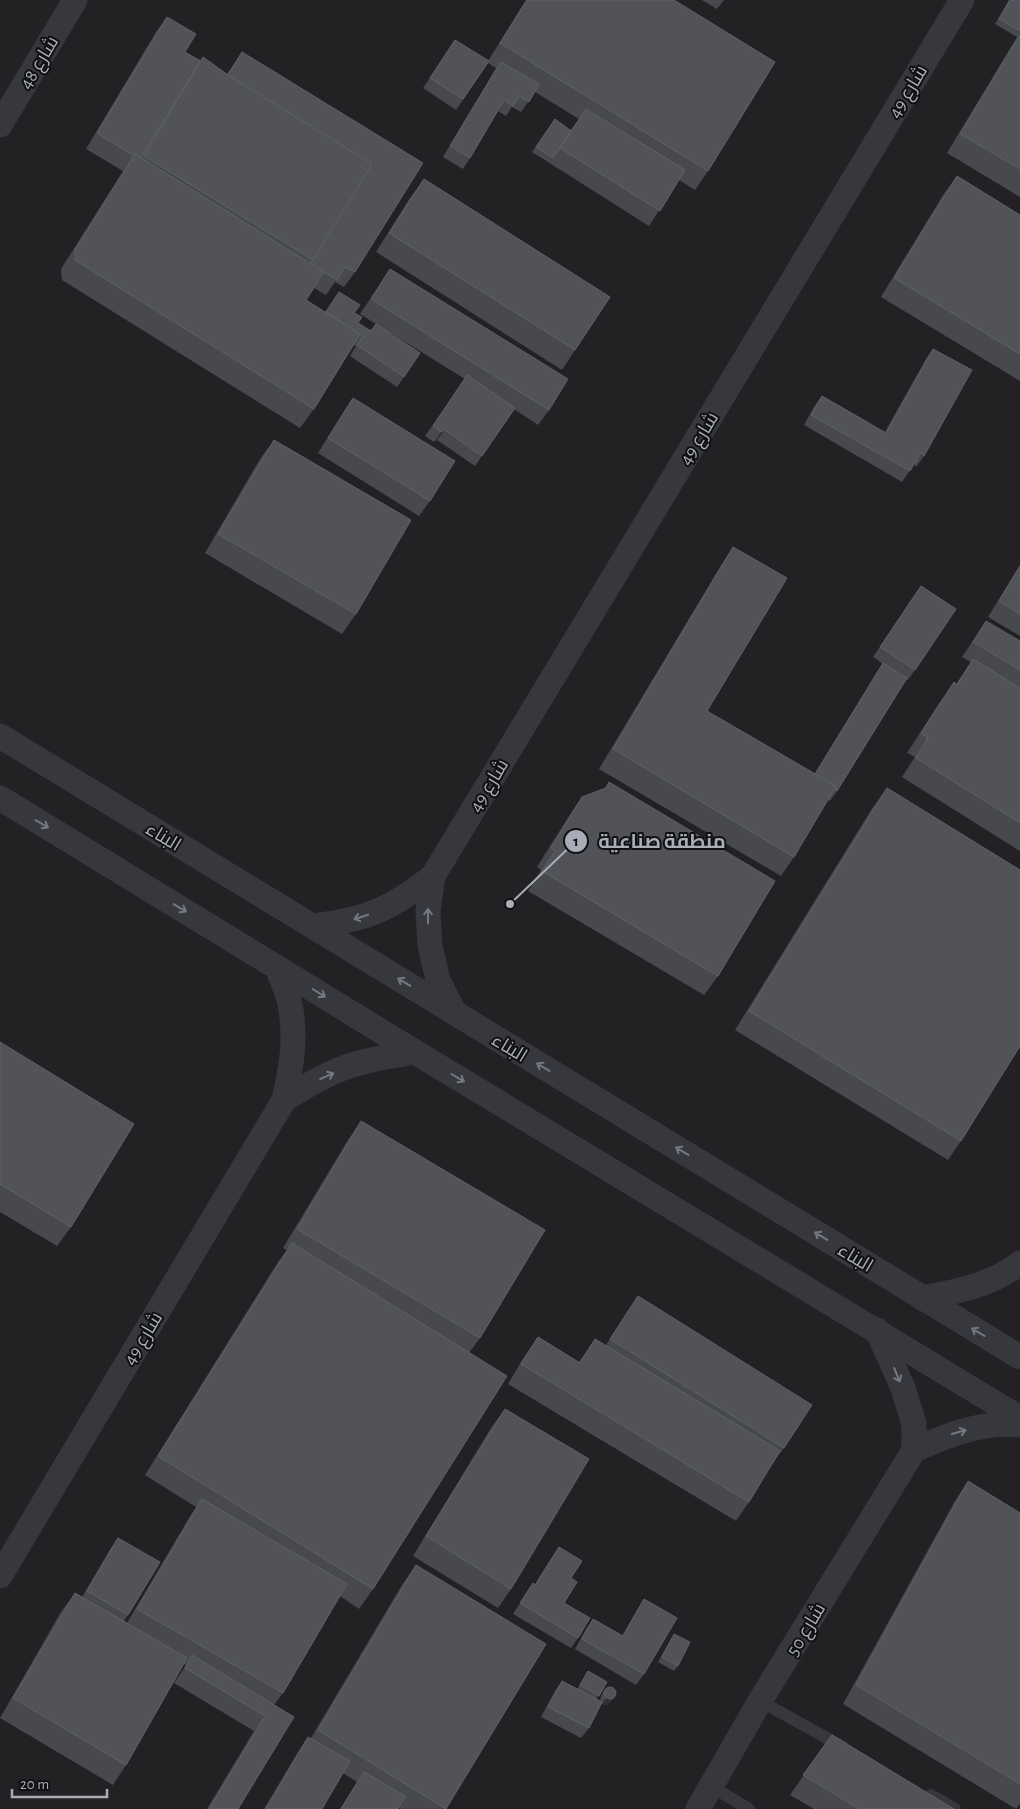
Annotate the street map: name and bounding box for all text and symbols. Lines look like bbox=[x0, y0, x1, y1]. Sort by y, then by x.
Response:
street label: شارع 48 bbox=[15, 32, 65, 94]
street label: شارع 49 bbox=[884, 61, 934, 123]
street label: شارع 49 bbox=[675, 408, 725, 470]
street label: شارع 49 bbox=[465, 755, 515, 817]
one-way arrow bbox=[34, 819, 48, 829]
street label: البناء bbox=[142, 819, 184, 855]
callout: منطقة صناعية bbox=[563, 823, 736, 858]
text: منطقة صناعية bbox=[598, 832, 726, 853]
text: 1 bbox=[573, 834, 579, 849]
one-way arrow bbox=[173, 904, 187, 914]
one-way arrow bbox=[423, 908, 433, 924]
one-way arrow bbox=[353, 913, 369, 923]
one-way arrow bbox=[398, 977, 412, 987]
one-way arrow bbox=[311, 989, 325, 999]
street label: البناء bbox=[488, 1030, 530, 1066]
one-way arrow bbox=[537, 1061, 551, 1071]
one-way arrow bbox=[319, 1070, 334, 1080]
one-way arrow bbox=[450, 1073, 464, 1083]
one-way arrow bbox=[676, 1146, 690, 1156]
one-way arrow bbox=[814, 1230, 828, 1240]
street label: البناء bbox=[834, 1240, 876, 1276]
street label: شارع 49 bbox=[119, 1308, 169, 1370]
one-way arrow bbox=[972, 1326, 986, 1336]
one-way arrow bbox=[894, 1367, 903, 1382]
one-way arrow bbox=[951, 1427, 967, 1437]
street label: شارع 50 bbox=[782, 1600, 832, 1661]
scale bar bbox=[12, 1766, 108, 1798]
text: 20 m bbox=[20, 1777, 49, 1792]

